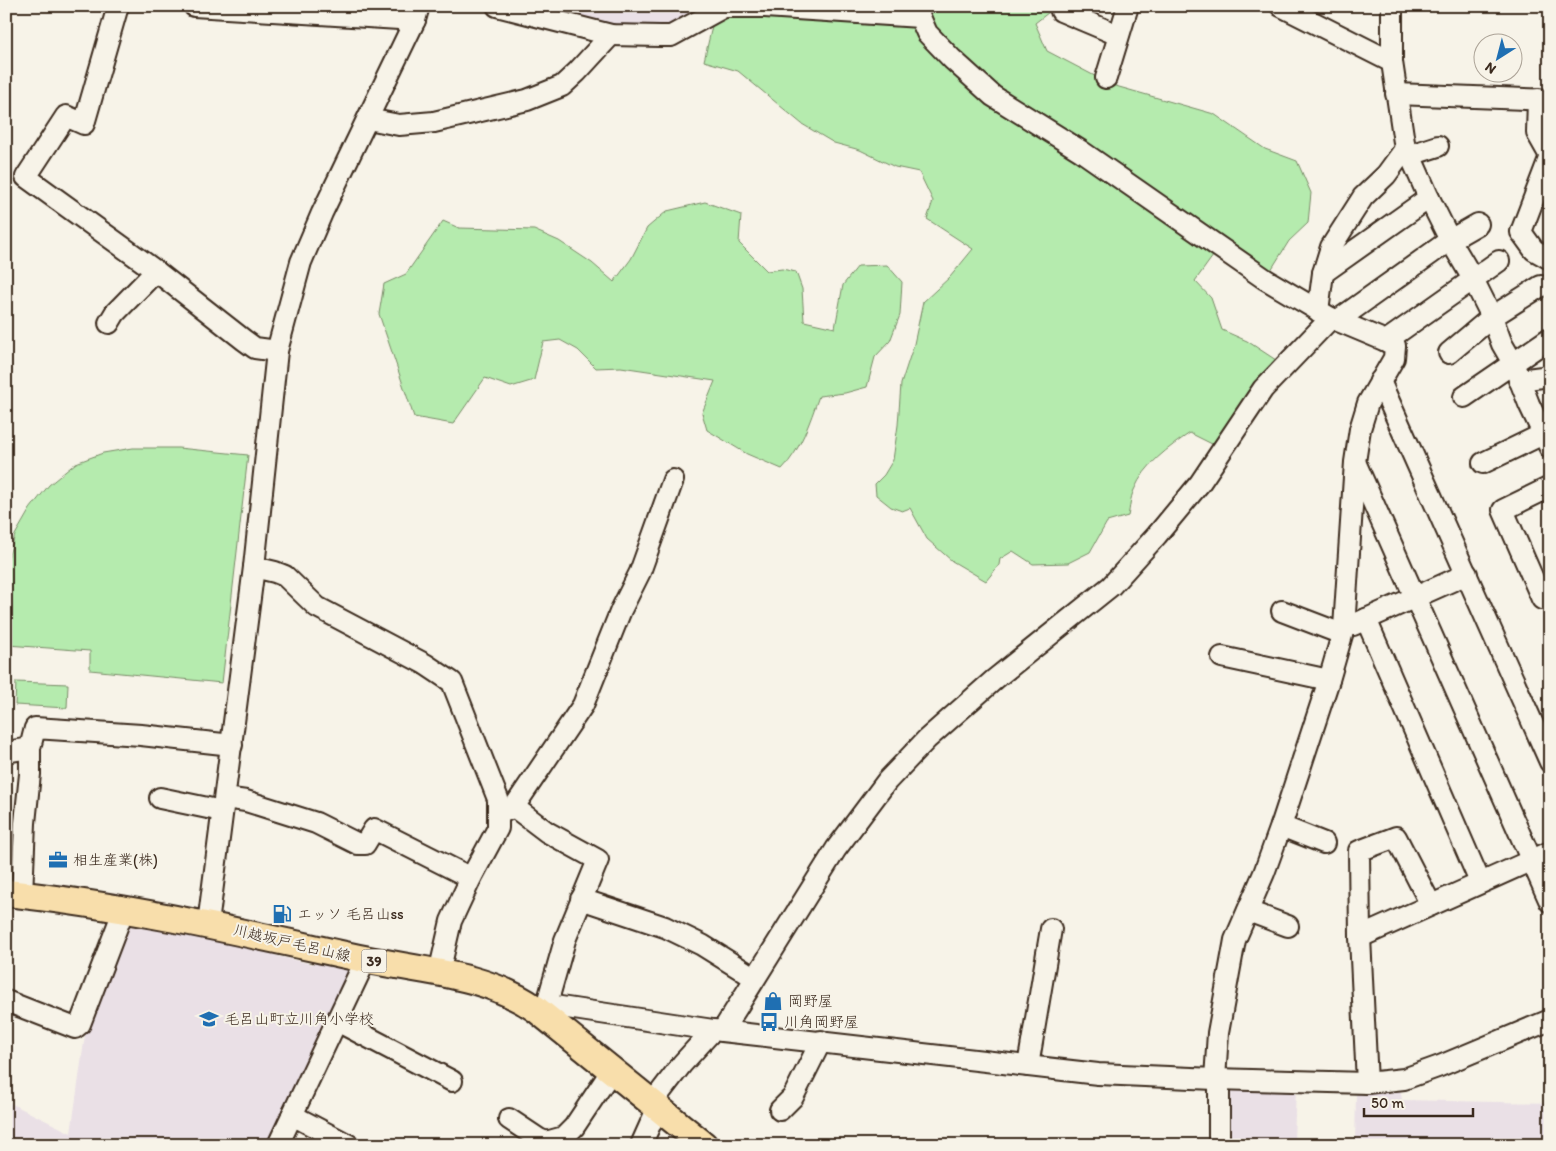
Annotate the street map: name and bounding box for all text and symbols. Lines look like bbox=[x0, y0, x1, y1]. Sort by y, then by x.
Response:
north arrow bbox=[1474, 32, 1524, 82]
text: N bbox=[1482, 58, 1499, 78]
office icon: 相生産業(株) bbox=[47, 849, 69, 871]
place label: 相生産業(株) bbox=[73, 851, 158, 869]
fuel station icon: エッソ 毛呂山ss bbox=[271, 903, 293, 925]
place label: エッソ 毛呂山ss bbox=[297, 905, 404, 923]
street label: 川越坂戸毛呂山線 bbox=[232, 921, 352, 965]
road number: 39 bbox=[362, 949, 386, 972]
shop icon: 岡野屋 bbox=[762, 990, 784, 1012]
place label: 岡野屋 bbox=[788, 992, 833, 1010]
school or university icon: 毛呂山町立川角小学校 bbox=[198, 1008, 220, 1030]
place label: 毛呂山町立川角小学校 bbox=[224, 1010, 374, 1028]
bus stop icon: 川角岡野屋 bbox=[758, 1011, 780, 1033]
place label: 川角岡野屋 bbox=[784, 1013, 859, 1031]
scale bar bbox=[1364, 1086, 1472, 1118]
text: 50 m bbox=[1371, 1094, 1404, 1112]

